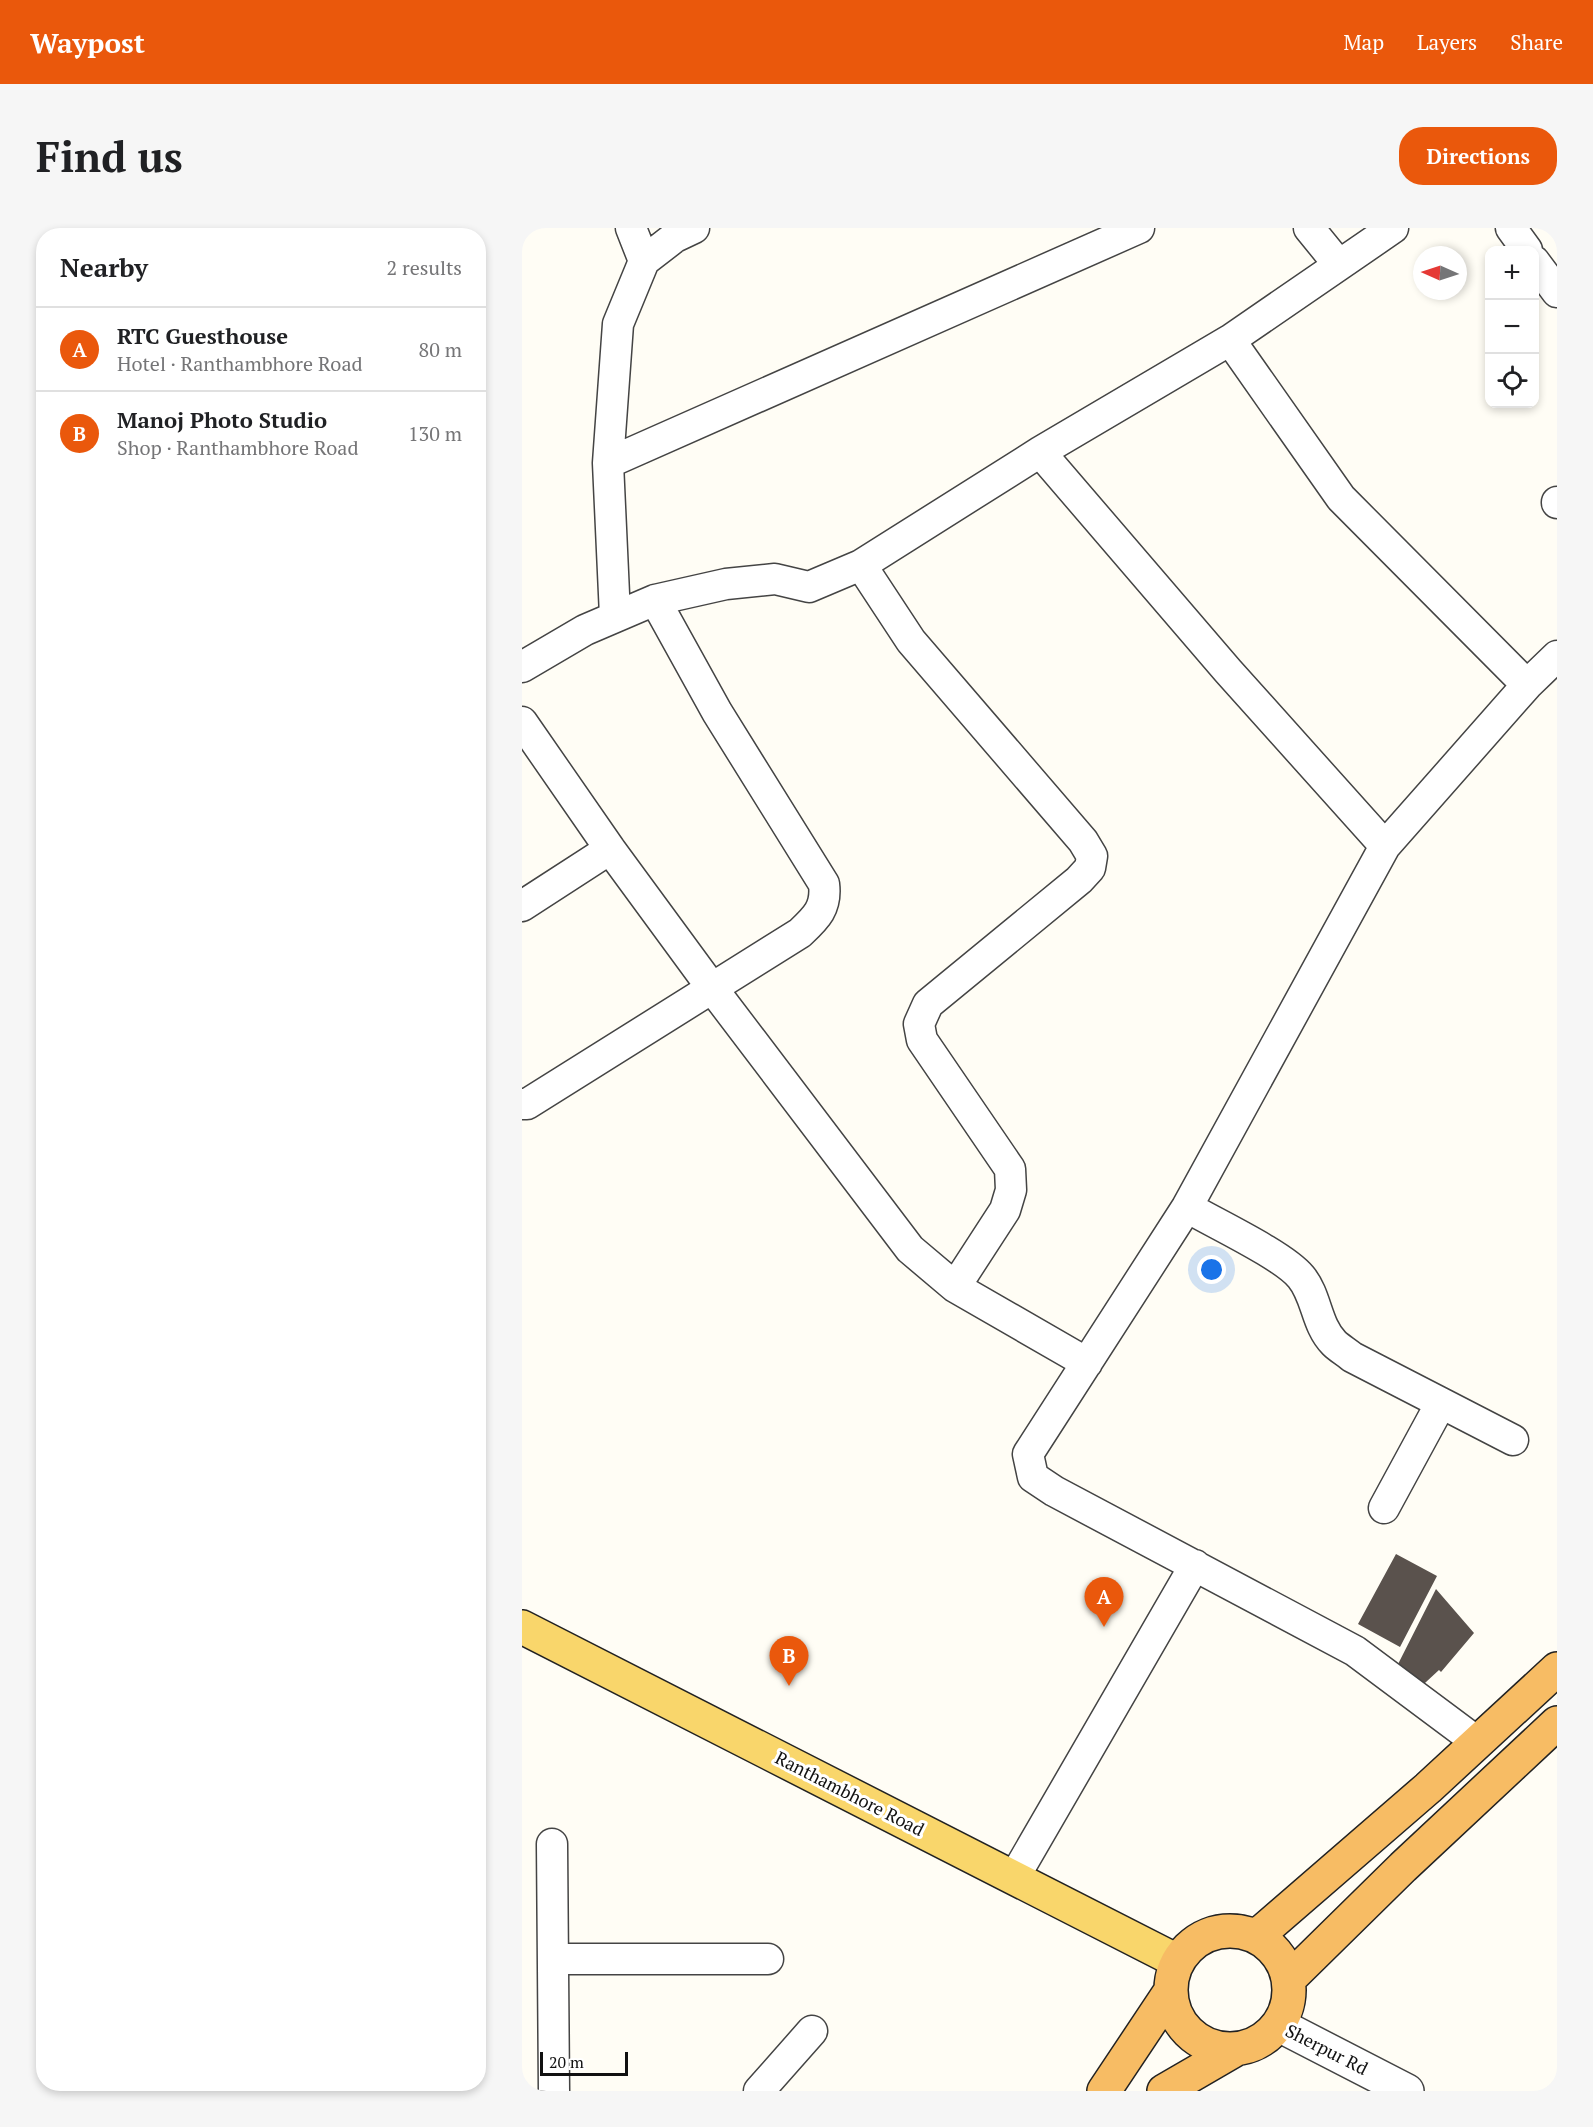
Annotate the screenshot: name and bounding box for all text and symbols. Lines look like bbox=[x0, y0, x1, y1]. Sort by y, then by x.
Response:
text: Waypost bbox=[30, 24, 145, 61]
text: Map bbox=[1343, 28, 1384, 56]
text: Layers bbox=[1417, 28, 1477, 56]
text: Share bbox=[1510, 28, 1563, 56]
button: Directions bbox=[1399, 127, 1557, 185]
text: Find us bbox=[36, 128, 183, 184]
north arrow bbox=[1413, 246, 1467, 300]
map controls bbox=[1485, 246, 1539, 408]
button: + bbox=[1485, 246, 1539, 300]
text: Nearby bbox=[60, 250, 148, 284]
text: 2 results bbox=[387, 254, 462, 281]
button: − bbox=[1485, 300, 1539, 354]
text: RTC Guesthouse bbox=[117, 321, 288, 350]
text: A bbox=[72, 336, 87, 363]
text: 80 m bbox=[419, 336, 462, 363]
text: Hotel · Ranthambhore Road bbox=[117, 350, 363, 377]
button: locate bbox=[1485, 354, 1539, 408]
text: Manoj Photo Studio bbox=[117, 405, 327, 434]
text: B bbox=[73, 420, 86, 447]
text: 130 m bbox=[408, 420, 462, 447]
text: Shop · Ranthambhore Road bbox=[117, 434, 359, 461]
your location bbox=[1197, 1255, 1226, 1284]
pin: A bbox=[1084, 1578, 1124, 1627]
pin: B bbox=[770, 1636, 808, 1686]
street label: Ranthambhore Road bbox=[772, 1745, 928, 1841]
street label: Sherpur Rd bbox=[1282, 2018, 1372, 2080]
scale bar bbox=[540, 2049, 628, 2076]
text: 20 m bbox=[549, 2051, 584, 2073]

